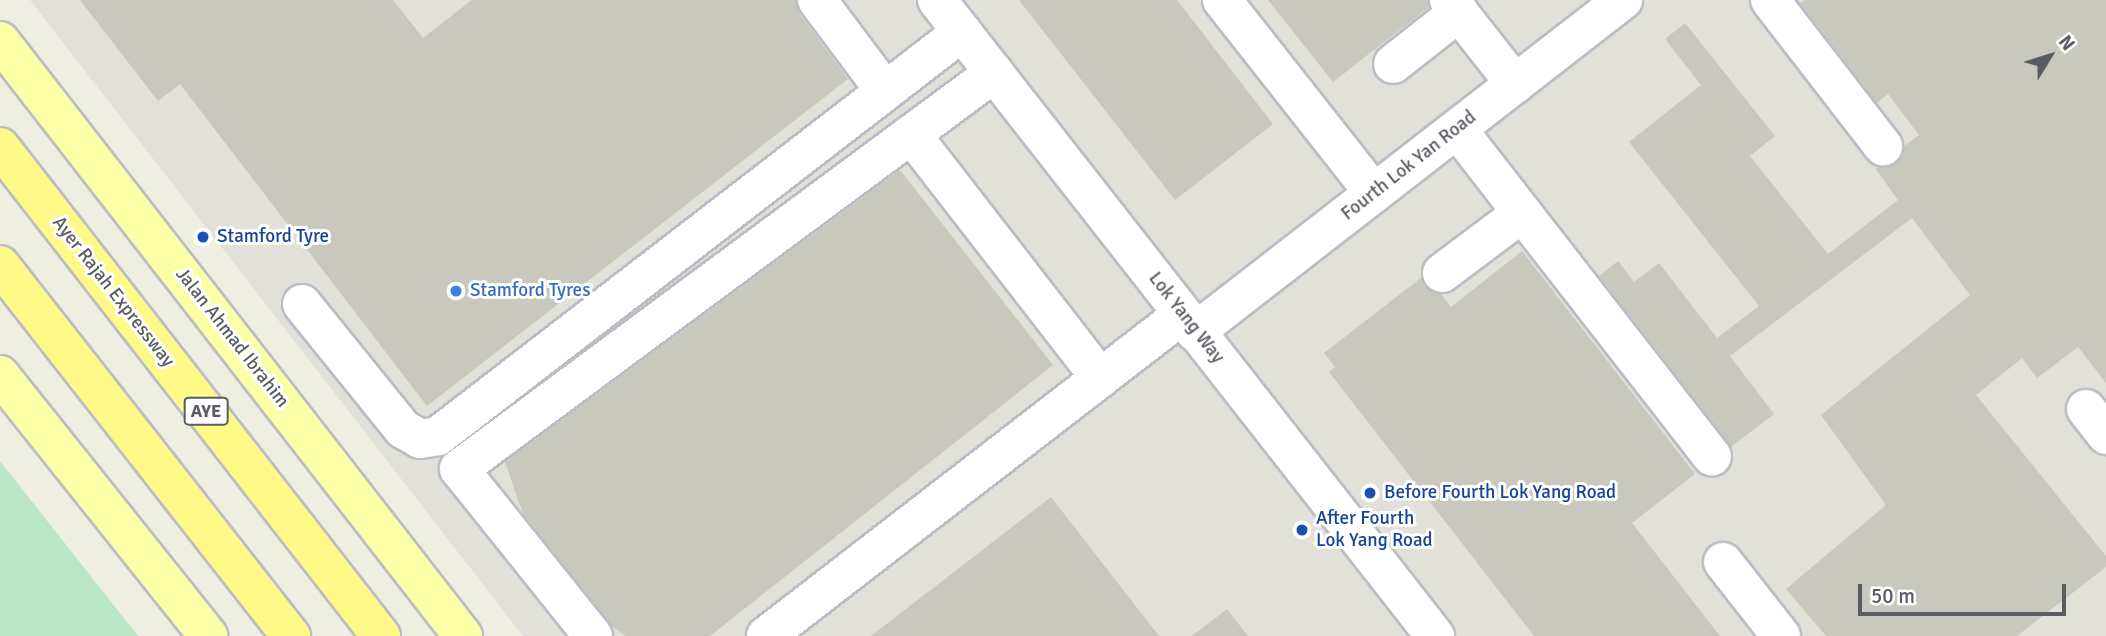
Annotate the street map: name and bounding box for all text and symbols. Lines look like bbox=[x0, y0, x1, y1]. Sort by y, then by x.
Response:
north arrow bbox=[2015, 21, 2085, 91]
text: N bbox=[2053, 30, 2080, 56]
street label: Fourth Lok Yan Road bbox=[1337, 106, 1481, 226]
street label: Ayer Rajah Expressway bbox=[47, 212, 179, 372]
place label: Stamford Tyre bbox=[217, 226, 329, 248]
marker: Stamford Tyre bbox=[195, 229, 211, 245]
street label: Jalan Ahmad Ibrahim bbox=[170, 264, 294, 412]
street label: Lok Yang Way bbox=[1143, 268, 1229, 368]
place label: Stamford Tyres bbox=[470, 280, 590, 302]
marker: Stamford Tyres bbox=[448, 283, 464, 299]
road number: AYE bbox=[183, 396, 229, 426]
place label: Before Fourth Lok Yang Road bbox=[1384, 482, 1616, 504]
marker: Before Fourth Lok Yang Road bbox=[1362, 485, 1378, 501]
place label: After Fourth Lok Yang Road bbox=[1316, 508, 1433, 552]
marker: After Fourth Lok Yang Road bbox=[1294, 522, 1310, 538]
scale bar bbox=[1861, 570, 2069, 614]
text: 50 m bbox=[1871, 583, 1915, 609]

